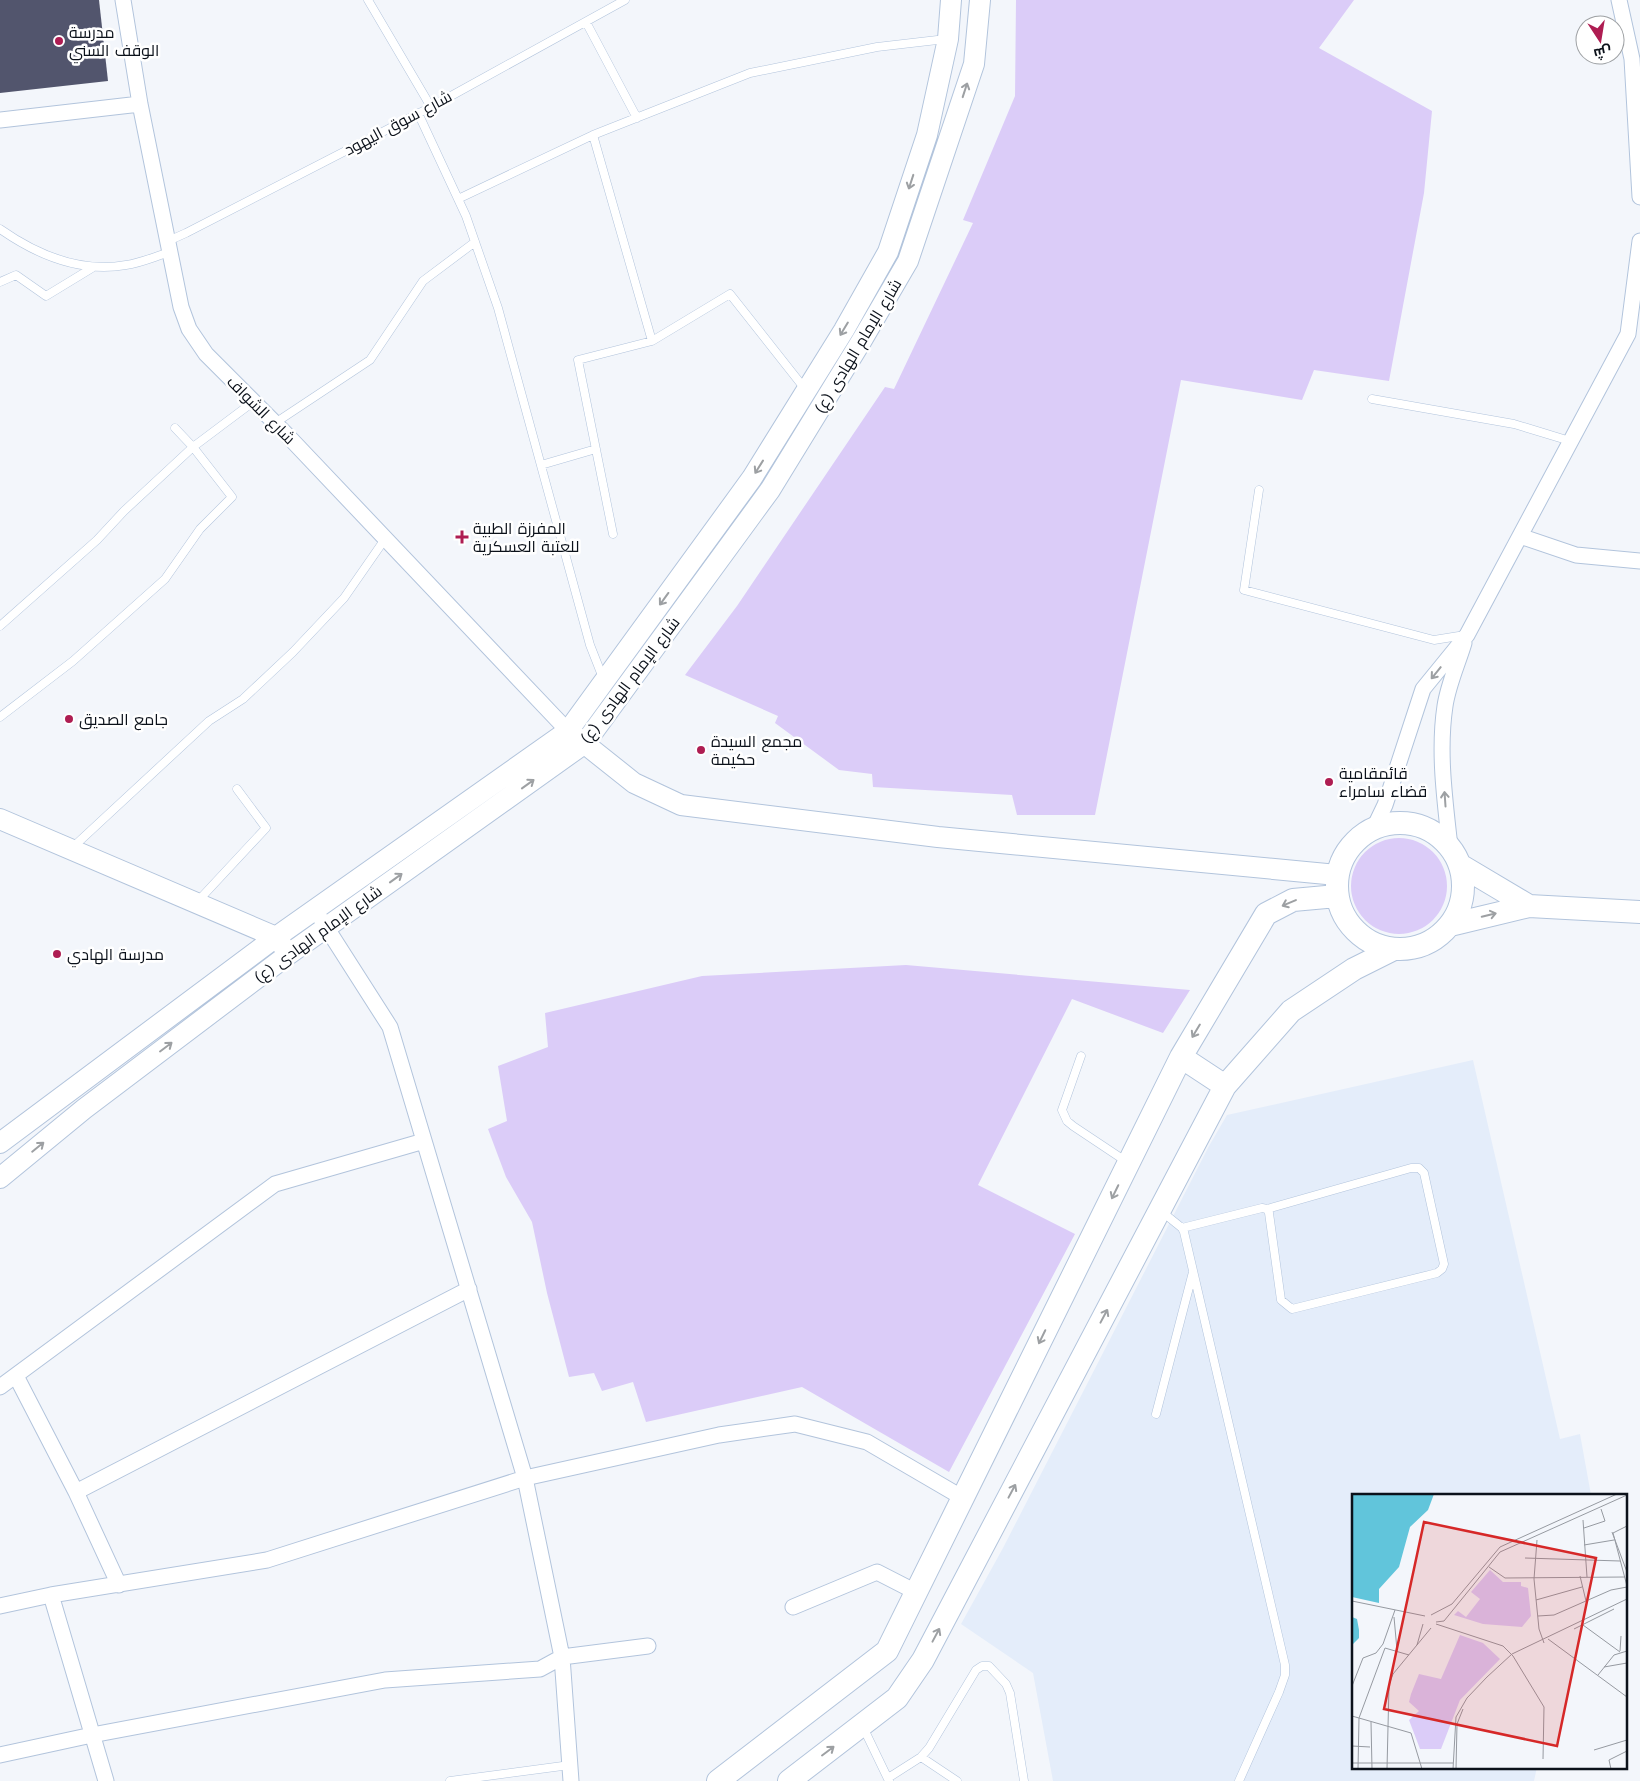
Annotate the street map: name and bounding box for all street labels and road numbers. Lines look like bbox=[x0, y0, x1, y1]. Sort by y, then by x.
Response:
street label: شارع سوق اليهود bbox=[341, 87, 456, 161]
street label: شارع الإمام الهادی (ع) bbox=[810, 276, 907, 418]
street label: شارع الشواف bbox=[221, 372, 299, 450]
street label: شارع الإمام الهادی (ع) bbox=[576, 613, 685, 748]
street label: شارع الإمام الهادی (ع) bbox=[251, 881, 387, 988]

